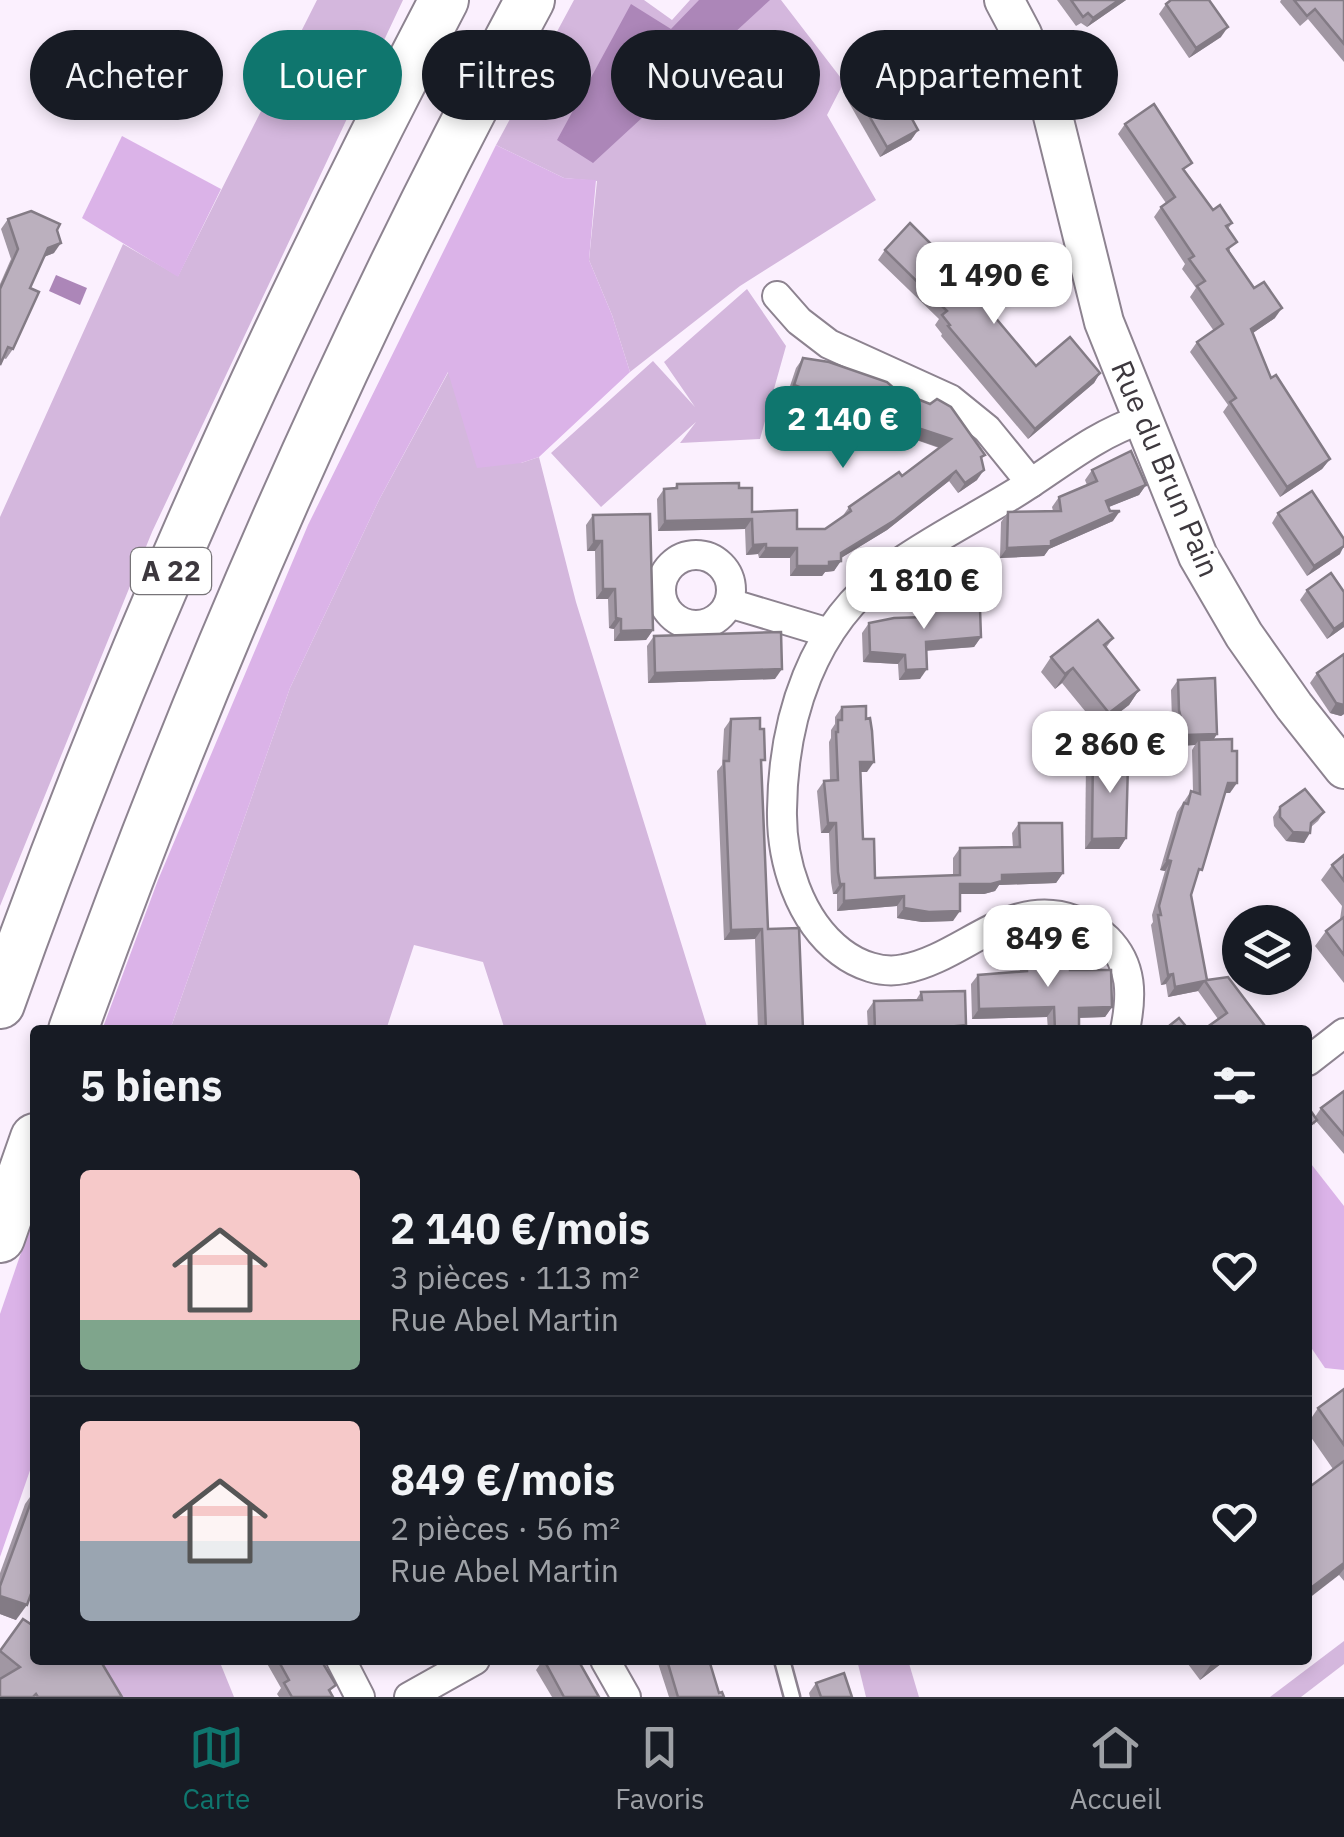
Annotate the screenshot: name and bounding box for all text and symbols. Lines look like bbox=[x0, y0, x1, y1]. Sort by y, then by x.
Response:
chip: Acheter bbox=[30, 30, 223, 120]
chip: Louer bbox=[243, 30, 402, 120]
chip: Filtres bbox=[422, 30, 591, 120]
chip: Nouveau bbox=[611, 30, 820, 120]
chip: Appartement bbox=[840, 30, 1118, 120]
pin: 1 490 € bbox=[902, 242, 1086, 327]
text: 1 490 € bbox=[938, 253, 1050, 295]
street label: Rue du Brun Pain bbox=[1103, 354, 1230, 583]
pin: 2 140 € bbox=[751, 386, 935, 471]
text: 2 140 € bbox=[787, 397, 899, 439]
pin: 1 810 € bbox=[832, 547, 1016, 632]
road number: A 22 bbox=[131, 548, 211, 594]
text: 1 810 € bbox=[868, 558, 980, 600]
pin: 2 860 € bbox=[1018, 711, 1202, 796]
text: 2 860 € bbox=[1054, 722, 1166, 764]
pin: 849 € bbox=[978, 905, 1118, 990]
map controls bbox=[1222, 905, 1312, 995]
button: layers bbox=[1222, 905, 1312, 995]
text: 849 € bbox=[1005, 916, 1091, 958]
text: 5 biens bbox=[80, 1058, 222, 1113]
icon: filters bbox=[1207, 1058, 1262, 1113]
text: 2 140 €/mois bbox=[390, 1201, 650, 1256]
icon: home bbox=[160, 1210, 280, 1330]
icon: heart bbox=[1207, 1243, 1262, 1298]
text: 3 pièces · 113 m² bbox=[390, 1256, 640, 1298]
text: Rue Abel Martin bbox=[390, 1298, 619, 1340]
text: 849 €/mois bbox=[390, 1452, 615, 1507]
icon: home bbox=[160, 1461, 280, 1581]
icon: heart bbox=[1207, 1494, 1262, 1549]
text: 2 pièces · 56 m² bbox=[390, 1507, 620, 1549]
text: Rue Abel Martin bbox=[390, 1549, 619, 1591]
tab: Carte bbox=[182, 1720, 250, 1817]
tab: Favoris bbox=[615, 1720, 705, 1817]
tab: Accueil bbox=[1070, 1720, 1162, 1817]

